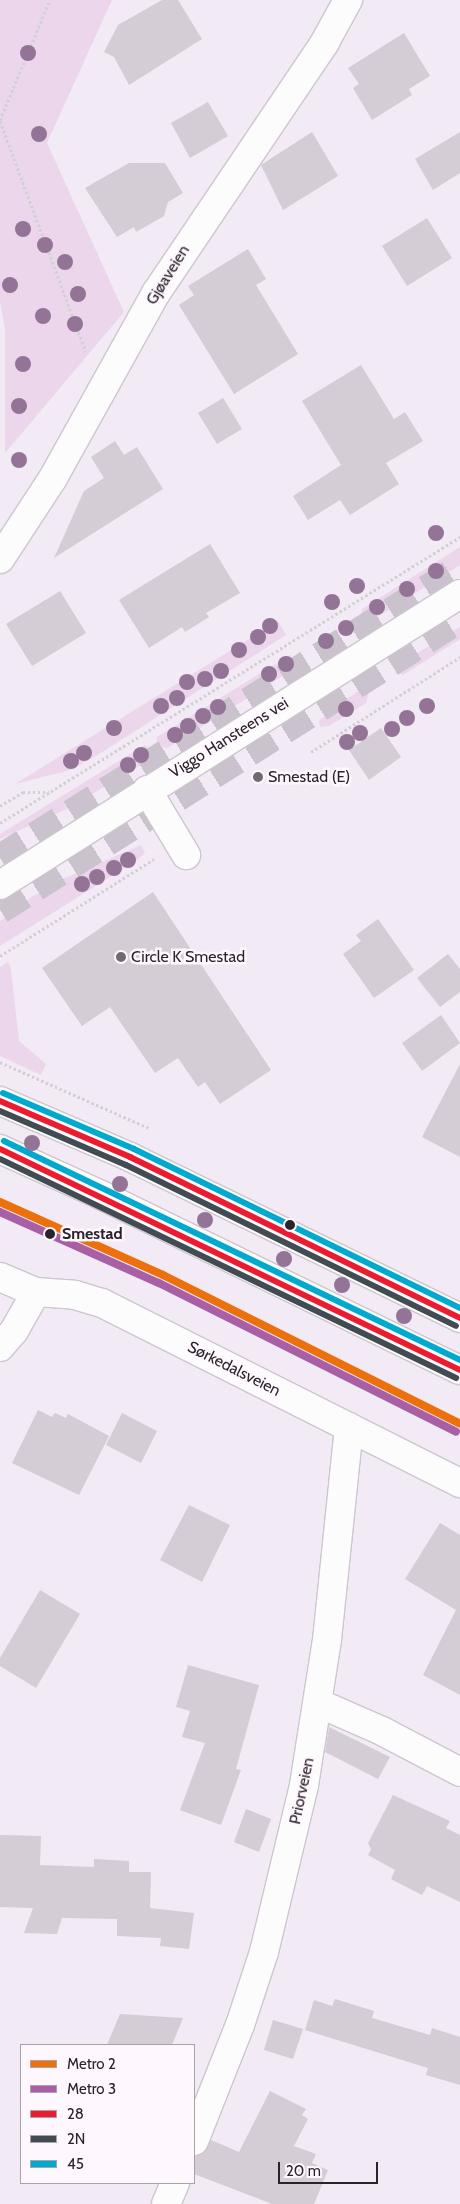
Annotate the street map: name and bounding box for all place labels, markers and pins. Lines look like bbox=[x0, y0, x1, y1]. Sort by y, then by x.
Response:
place label: Smestad (E) bbox=[268, 767, 350, 787]
marker: Smestad (E) bbox=[252, 771, 264, 783]
place label: Circle K Smestad bbox=[131, 947, 245, 967]
marker: Circle K Smestad bbox=[115, 951, 127, 963]
unlabelled marker bbox=[285, 1220, 295, 1230]
place label: Smestad bbox=[62, 1224, 123, 1244]
marker: Smestad bbox=[41, 1225, 59, 1243]

